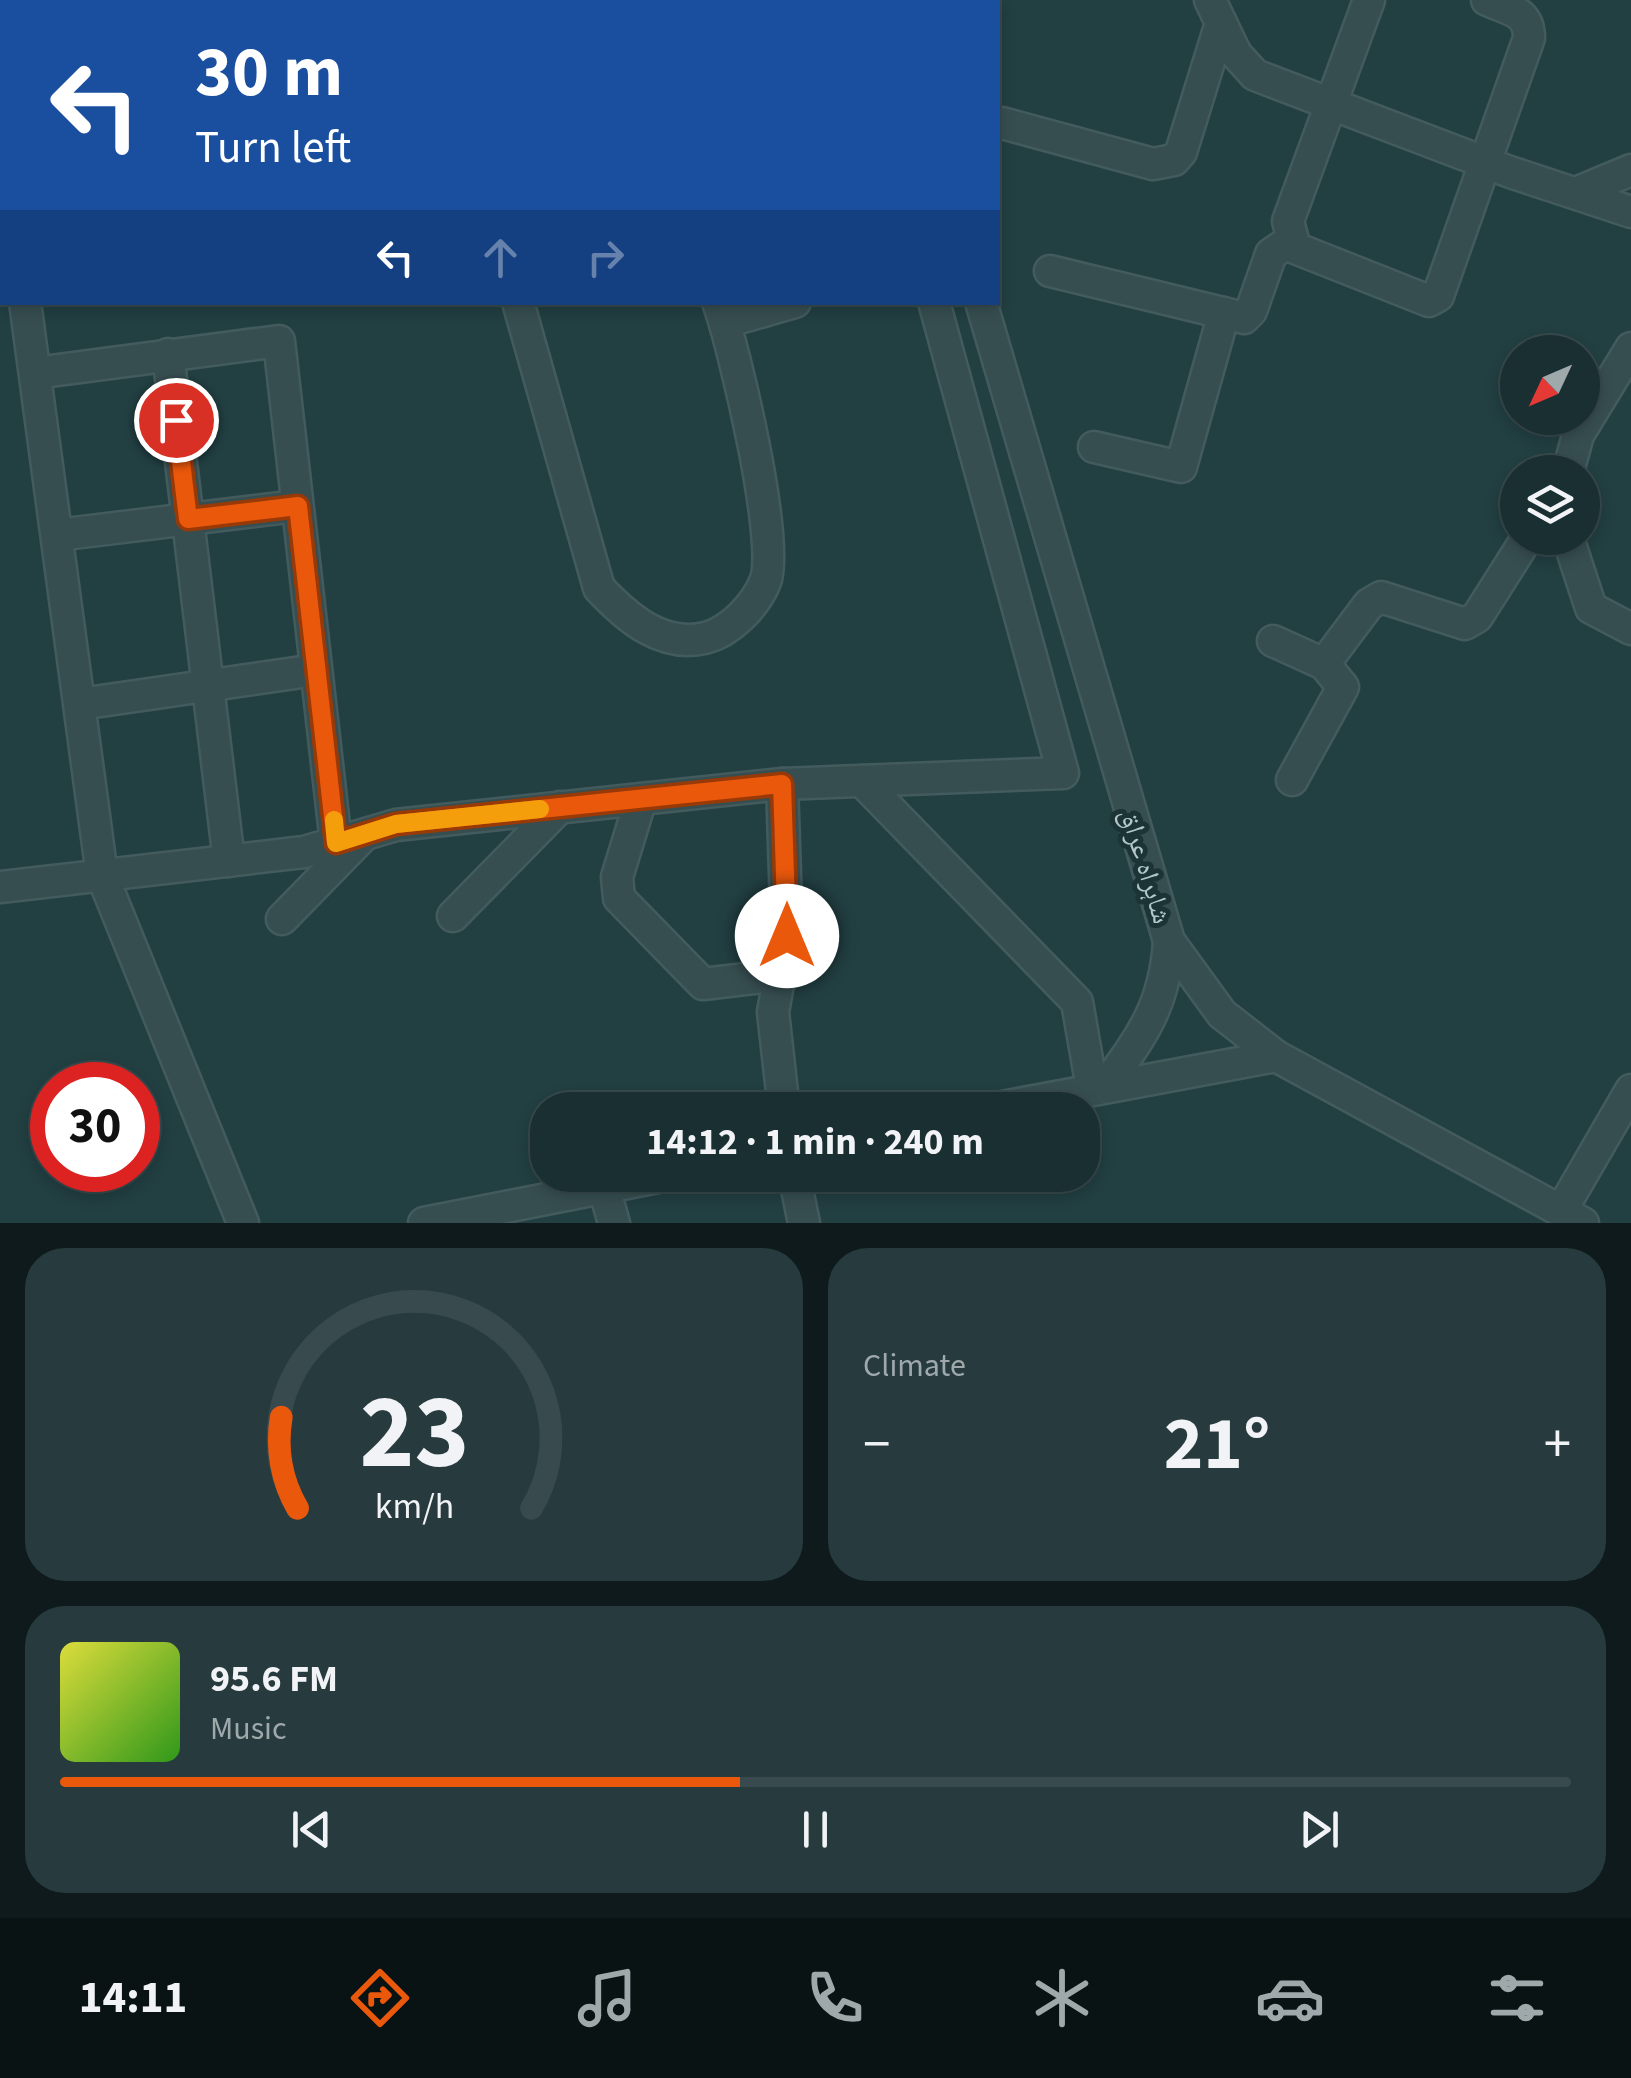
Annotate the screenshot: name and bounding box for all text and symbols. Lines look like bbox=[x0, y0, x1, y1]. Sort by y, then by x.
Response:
text: 30 m bbox=[195, 23, 343, 123]
icon: left bbox=[30, 40, 160, 170]
text: Turn left bbox=[195, 116, 351, 180]
icon: left bbox=[368, 230, 423, 285]
icon: ahead bbox=[473, 230, 528, 285]
icon: right bbox=[578, 230, 633, 285]
north arrow bbox=[1500, 335, 1600, 435]
map controls bbox=[1500, 335, 1600, 555]
pin bbox=[134, 378, 219, 463]
icon: arrive bbox=[149, 393, 204, 448]
button: layers bbox=[1500, 455, 1600, 555]
street label: شاہراہ عراق bbox=[1110, 804, 1182, 928]
position arrow bbox=[735, 884, 839, 988]
speed limit sign: 30 bbox=[30, 1062, 160, 1192]
text: 14:12 · 1 min · 240 m bbox=[646, 1115, 984, 1169]
text: Climate bbox=[863, 1343, 966, 1389]
text: 23 bbox=[359, 1360, 469, 1508]
text: 21° bbox=[1164, 1391, 1270, 1498]
text: − bbox=[863, 1406, 890, 1484]
text: + bbox=[1544, 1406, 1571, 1484]
text: km/h bbox=[374, 1481, 454, 1532]
text: 95.6 FM bbox=[210, 1652, 338, 1706]
text: Music bbox=[210, 1706, 287, 1752]
icon: previous bbox=[284, 1802, 339, 1857]
icon: pause bbox=[788, 1802, 843, 1857]
icon: next bbox=[1292, 1802, 1347, 1857]
icon: directions bbox=[345, 1963, 415, 2033]
icon: music bbox=[572, 1963, 642, 2033]
icon: phone bbox=[800, 1963, 870, 2033]
icon: climate bbox=[1027, 1963, 1097, 2033]
icon: car bbox=[1255, 1963, 1325, 2033]
icon: filters bbox=[1482, 1963, 1552, 2033]
text: 14:11 bbox=[79, 1966, 187, 2030]

